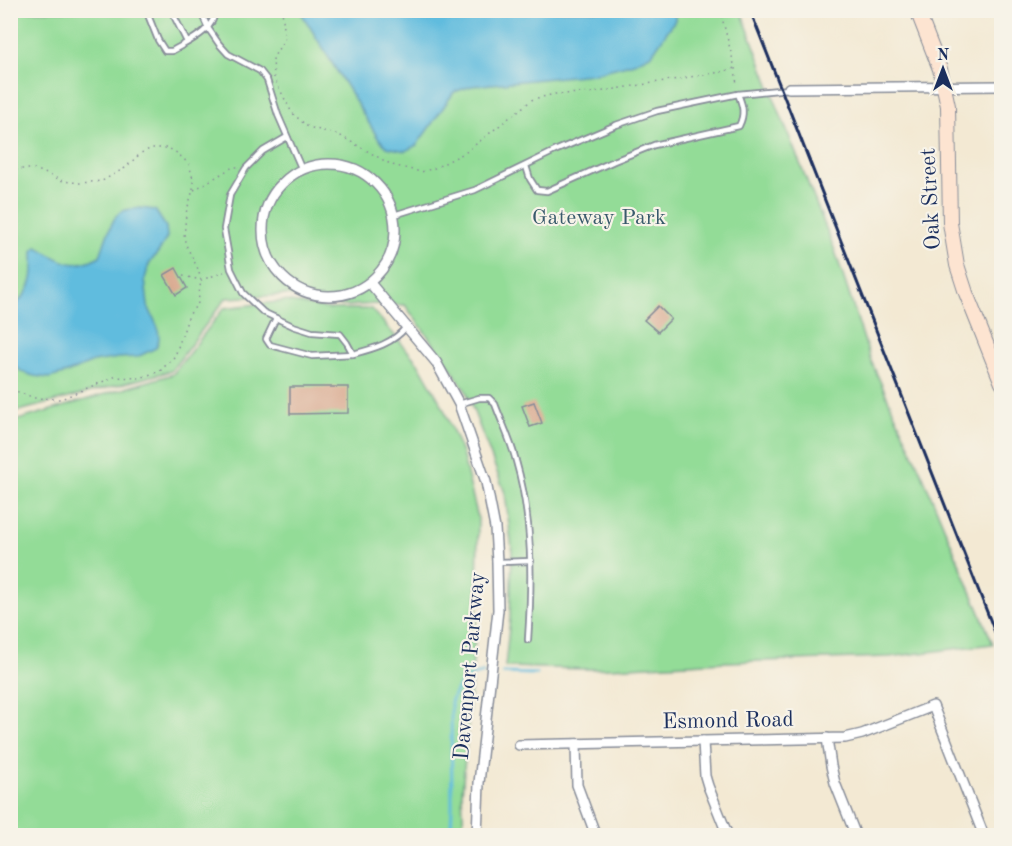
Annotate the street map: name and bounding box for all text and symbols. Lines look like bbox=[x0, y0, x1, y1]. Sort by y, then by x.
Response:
north arrow bbox=[913, 39, 973, 99]
text: N bbox=[937, 48, 950, 64]
street label: Oak Street bbox=[917, 147, 945, 251]
park label: Gateway Park bbox=[532, 207, 666, 229]
street label: Davenport Parkway bbox=[451, 571, 489, 761]
street label: Esmond Road bbox=[662, 709, 794, 733]

